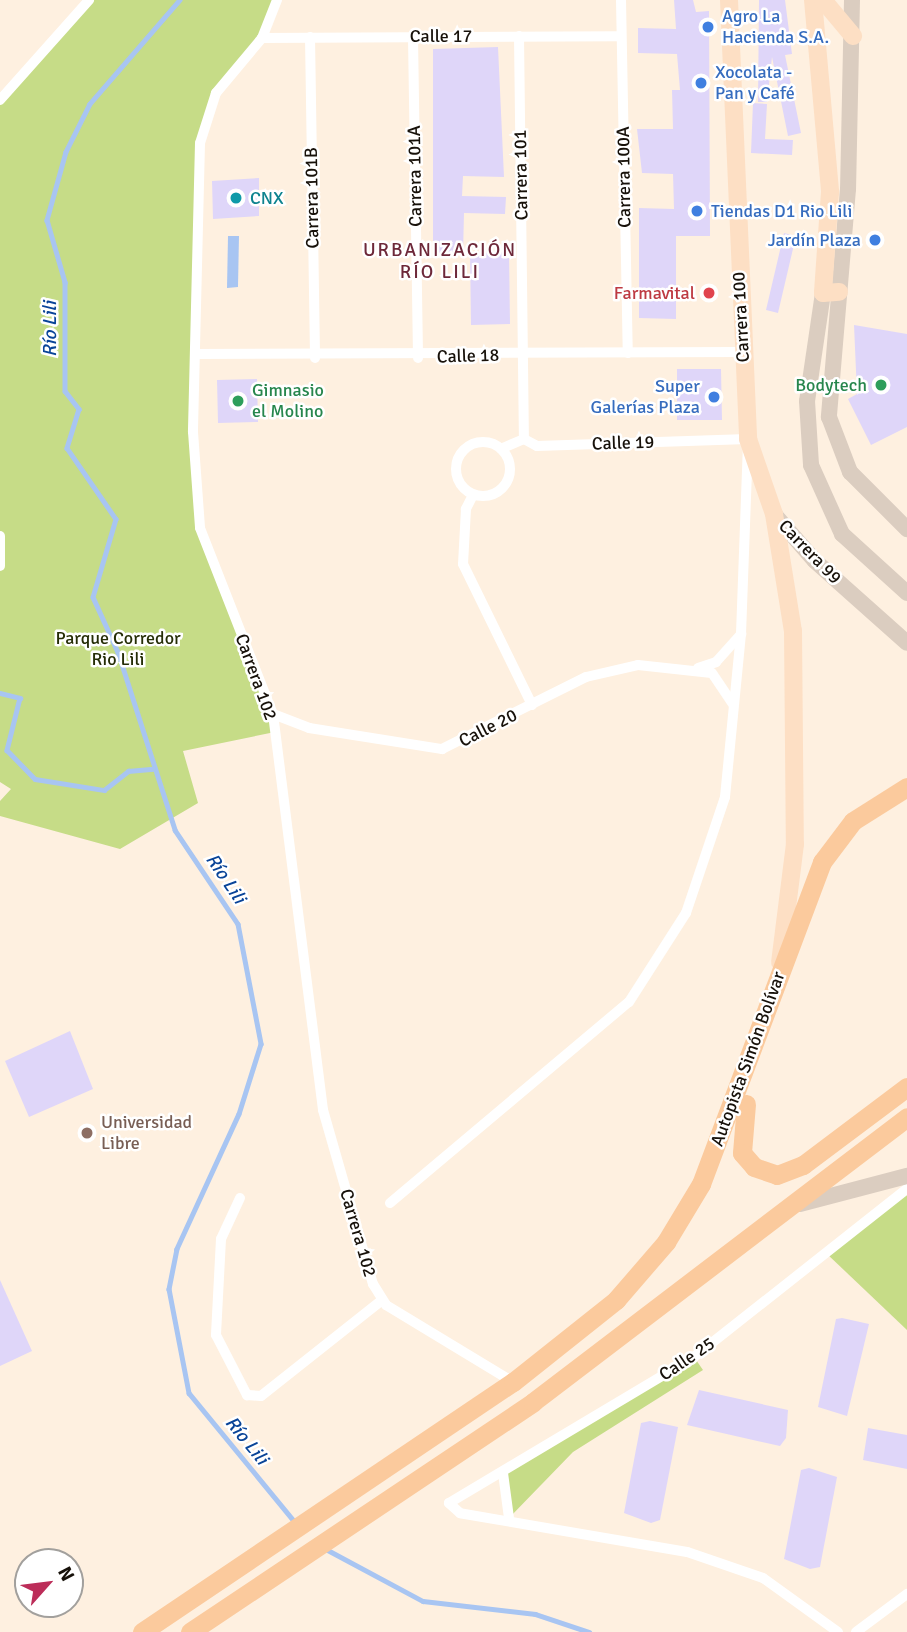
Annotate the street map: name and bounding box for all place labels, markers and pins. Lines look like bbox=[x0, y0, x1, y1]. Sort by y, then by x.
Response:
place label: Agro La Hacienda S.A. bbox=[722, 6, 829, 48]
marker: Agro La Hacienda S.A. bbox=[700, 19, 716, 35]
place label: Xocolata - Pan y Café bbox=[715, 62, 795, 104]
marker: Xocolata - Pan y Café bbox=[693, 75, 709, 91]
place label: CNX bbox=[250, 187, 284, 209]
marker: CNX bbox=[228, 190, 244, 206]
place label: Tiendas D1 Rio Lili bbox=[711, 200, 852, 222]
marker: Tiendas D1 Rio Lili bbox=[689, 203, 705, 219]
place label: Jardín Plaza bbox=[768, 229, 861, 251]
marker: Jardín Plaza bbox=[867, 232, 883, 248]
place label: Farmavital bbox=[614, 282, 695, 304]
marker: Farmavital bbox=[701, 285, 717, 301]
place label: Bodytech bbox=[795, 374, 867, 396]
place label: Super Galerías Plaza bbox=[591, 376, 700, 418]
marker: Bodytech bbox=[873, 377, 889, 393]
place label: Gimnasio el Molino bbox=[252, 380, 324, 422]
marker: Super Galerías Plaza bbox=[706, 389, 722, 405]
marker: Gimnasio el Molino bbox=[230, 393, 246, 409]
place label: Universidad Libre bbox=[101, 1112, 192, 1154]
marker: Universidad Libre bbox=[79, 1125, 95, 1141]

